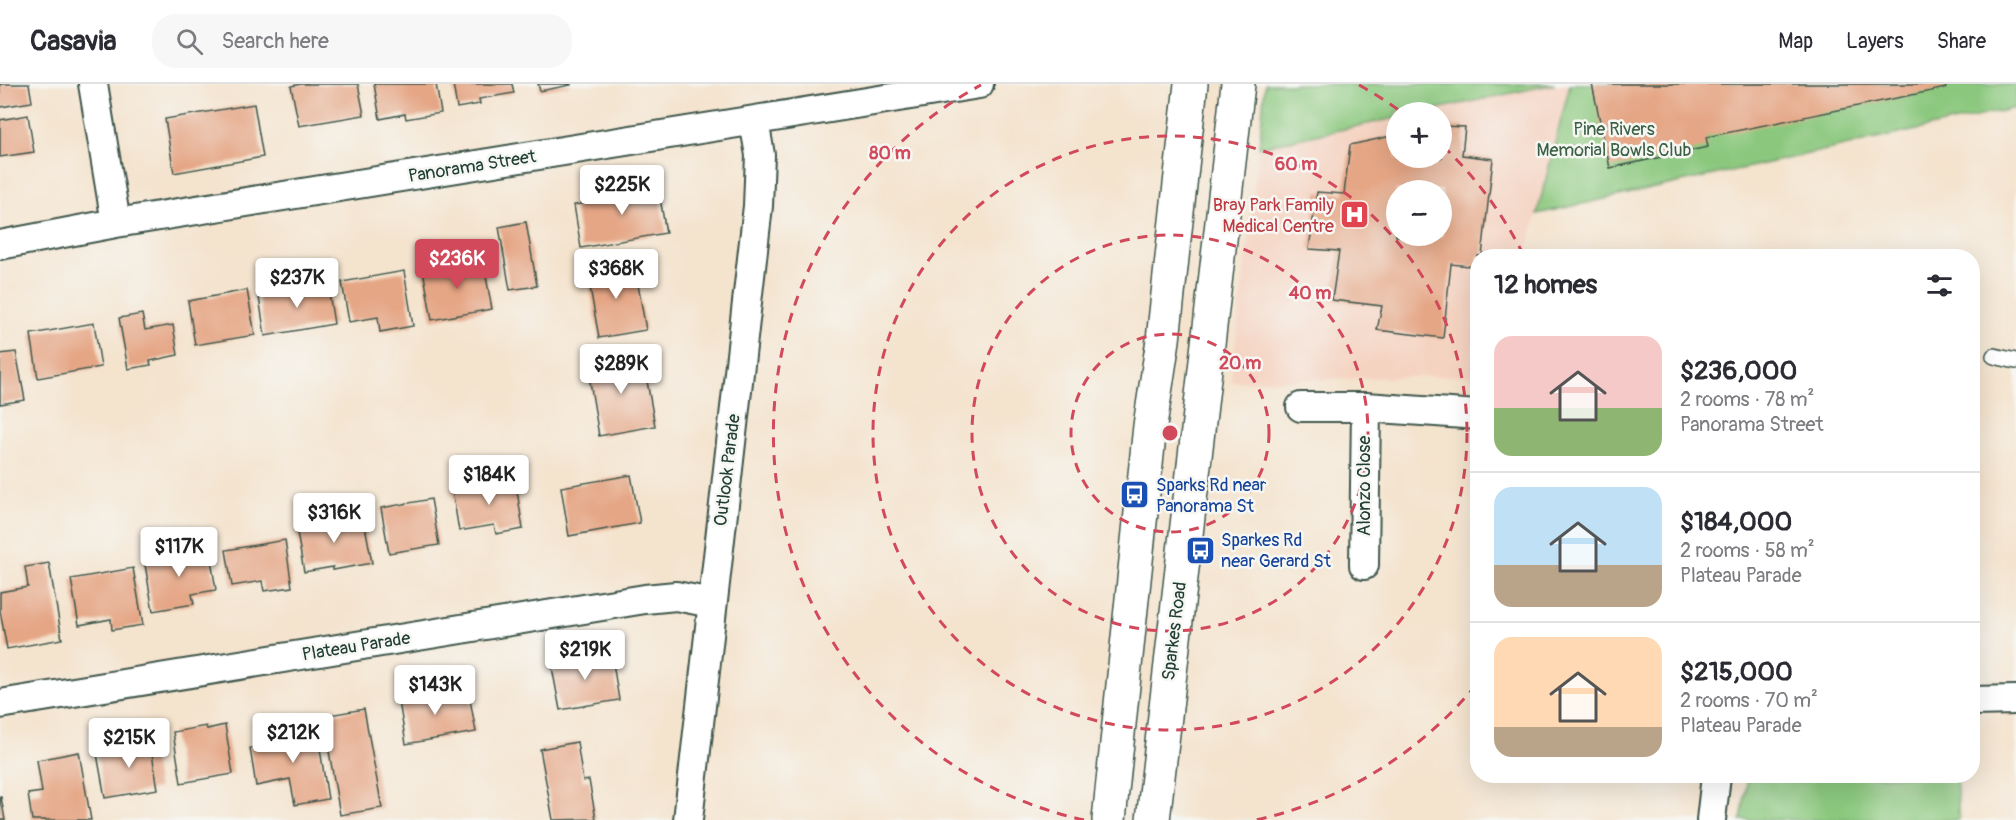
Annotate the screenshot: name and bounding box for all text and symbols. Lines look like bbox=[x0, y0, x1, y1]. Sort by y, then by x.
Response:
search box bbox=[152, 14, 572, 68]
text: Casavia bbox=[30, 24, 116, 59]
icon: search bbox=[173, 25, 206, 58]
text: Search here bbox=[221, 27, 329, 55]
text: Map bbox=[1778, 28, 1813, 55]
text: Layers bbox=[1846, 28, 1904, 55]
text: Share bbox=[1937, 28, 1986, 55]
map controls bbox=[1386, 102, 1452, 246]
button: + bbox=[1386, 102, 1452, 168]
park label: Pine Rivers Memorial Bowls Club bbox=[1537, 118, 1692, 162]
text: 80 m bbox=[869, 142, 911, 165]
street label: Panorama Street bbox=[407, 145, 538, 188]
text: 60 m bbox=[1275, 153, 1317, 176]
pin: $225K bbox=[580, 165, 664, 216]
text: $225K bbox=[594, 172, 650, 197]
button: − bbox=[1386, 180, 1452, 246]
place label: Bray Park Family Medical Centre bbox=[1213, 194, 1334, 238]
hospital icon: Bray Park Family Medical Centre bbox=[1339, 199, 1371, 231]
pin: $236K bbox=[415, 239, 499, 290]
text: $236K bbox=[429, 246, 485, 271]
pin: $368K bbox=[574, 249, 658, 300]
text: $368K bbox=[588, 256, 644, 281]
pin: $237K bbox=[255, 258, 339, 309]
text: $237K bbox=[269, 265, 325, 290]
text: 12 homes bbox=[1494, 269, 1597, 301]
icon: filters bbox=[1923, 269, 1956, 302]
text: 40 m bbox=[1289, 282, 1331, 305]
pin: $289K bbox=[579, 344, 663, 395]
text: $289K bbox=[594, 351, 648, 376]
text: 20 m bbox=[1219, 352, 1261, 375]
text: $236,000 bbox=[1680, 355, 1797, 387]
icon: home bbox=[1542, 360, 1614, 432]
text: 2 rooms · 78 m² bbox=[1680, 387, 1814, 412]
street label: Outlook Parade bbox=[709, 412, 746, 528]
text: Panorama Street bbox=[1680, 412, 1823, 437]
centre of rings bbox=[1160, 423, 1180, 443]
street label: Alonzo Close bbox=[1353, 436, 1376, 536]
pin: $184K bbox=[447, 455, 531, 506]
text: $184K bbox=[463, 462, 515, 487]
place label: Sparks Rd near Panorama St bbox=[1156, 474, 1267, 518]
bus stop icon: Sparks Rd near Panorama St bbox=[1119, 479, 1151, 511]
pin: $316K bbox=[292, 493, 376, 544]
text: $316K bbox=[307, 500, 361, 525]
text: $184,000 bbox=[1680, 506, 1792, 538]
icon: home bbox=[1542, 511, 1614, 583]
pin: $117K bbox=[137, 527, 221, 578]
place label: Sparkes Rd near Gerard St bbox=[1221, 529, 1332, 573]
text: $117K bbox=[154, 534, 204, 559]
bus stop icon: Sparkes Rd near Gerard St bbox=[1184, 534, 1216, 566]
text: 2 rooms · 58 m² bbox=[1680, 538, 1815, 563]
text: Plateau Parade bbox=[1680, 563, 1802, 588]
street label: Sparkes Road bbox=[1157, 580, 1192, 682]
street label: Plateau Parade bbox=[300, 627, 412, 666]
pin: $219K bbox=[543, 630, 627, 681]
text: $219K bbox=[559, 637, 611, 662]
text: $215,000 bbox=[1680, 656, 1793, 688]
icon: home bbox=[1542, 661, 1614, 733]
pin: $143K bbox=[393, 665, 477, 716]
text: $143K bbox=[408, 672, 462, 697]
text: 2 rooms · 70 m² bbox=[1680, 688, 1818, 713]
pin: $212K bbox=[251, 713, 335, 764]
text: Plateau Parade bbox=[1680, 713, 1802, 738]
pin: $215K bbox=[87, 718, 171, 769]
text: $212K bbox=[266, 720, 320, 745]
text: $215K bbox=[103, 725, 155, 750]

